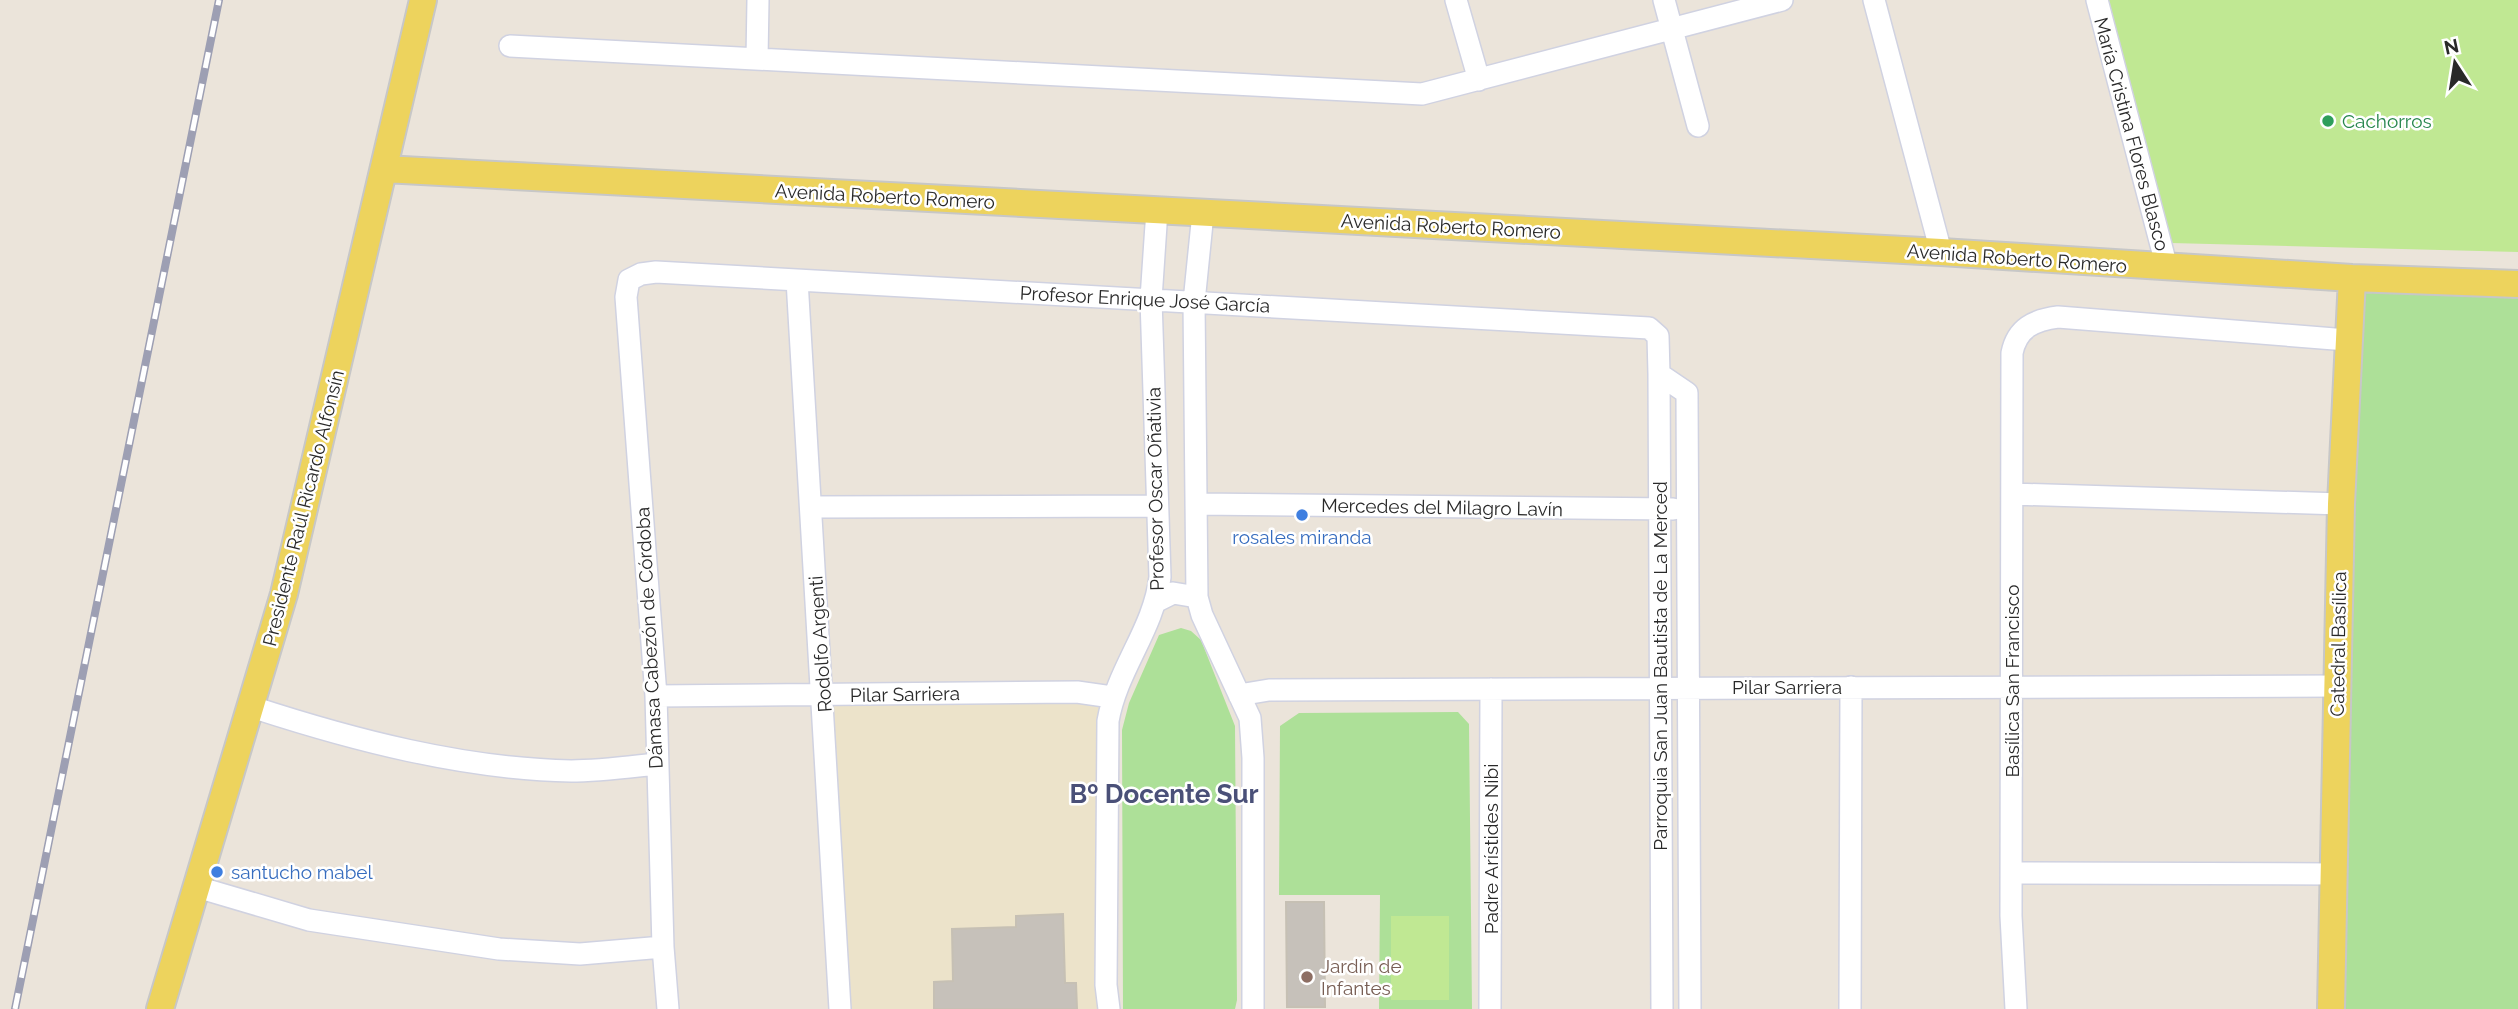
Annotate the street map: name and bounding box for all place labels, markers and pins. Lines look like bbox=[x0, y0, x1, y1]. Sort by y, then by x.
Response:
place label: Cachorros bbox=[2342, 110, 2432, 132]
marker: Cachorros bbox=[2320, 113, 2336, 129]
marker: rosales miranda bbox=[1294, 507, 1310, 523]
place label: rosales miranda bbox=[1232, 526, 1372, 548]
place label: santucho mabel bbox=[231, 861, 374, 883]
marker: santucho mabel bbox=[209, 864, 225, 880]
place label: Jardín de Infantes bbox=[1321, 955, 1402, 999]
marker: Jardín de Infantes bbox=[1299, 969, 1315, 985]

